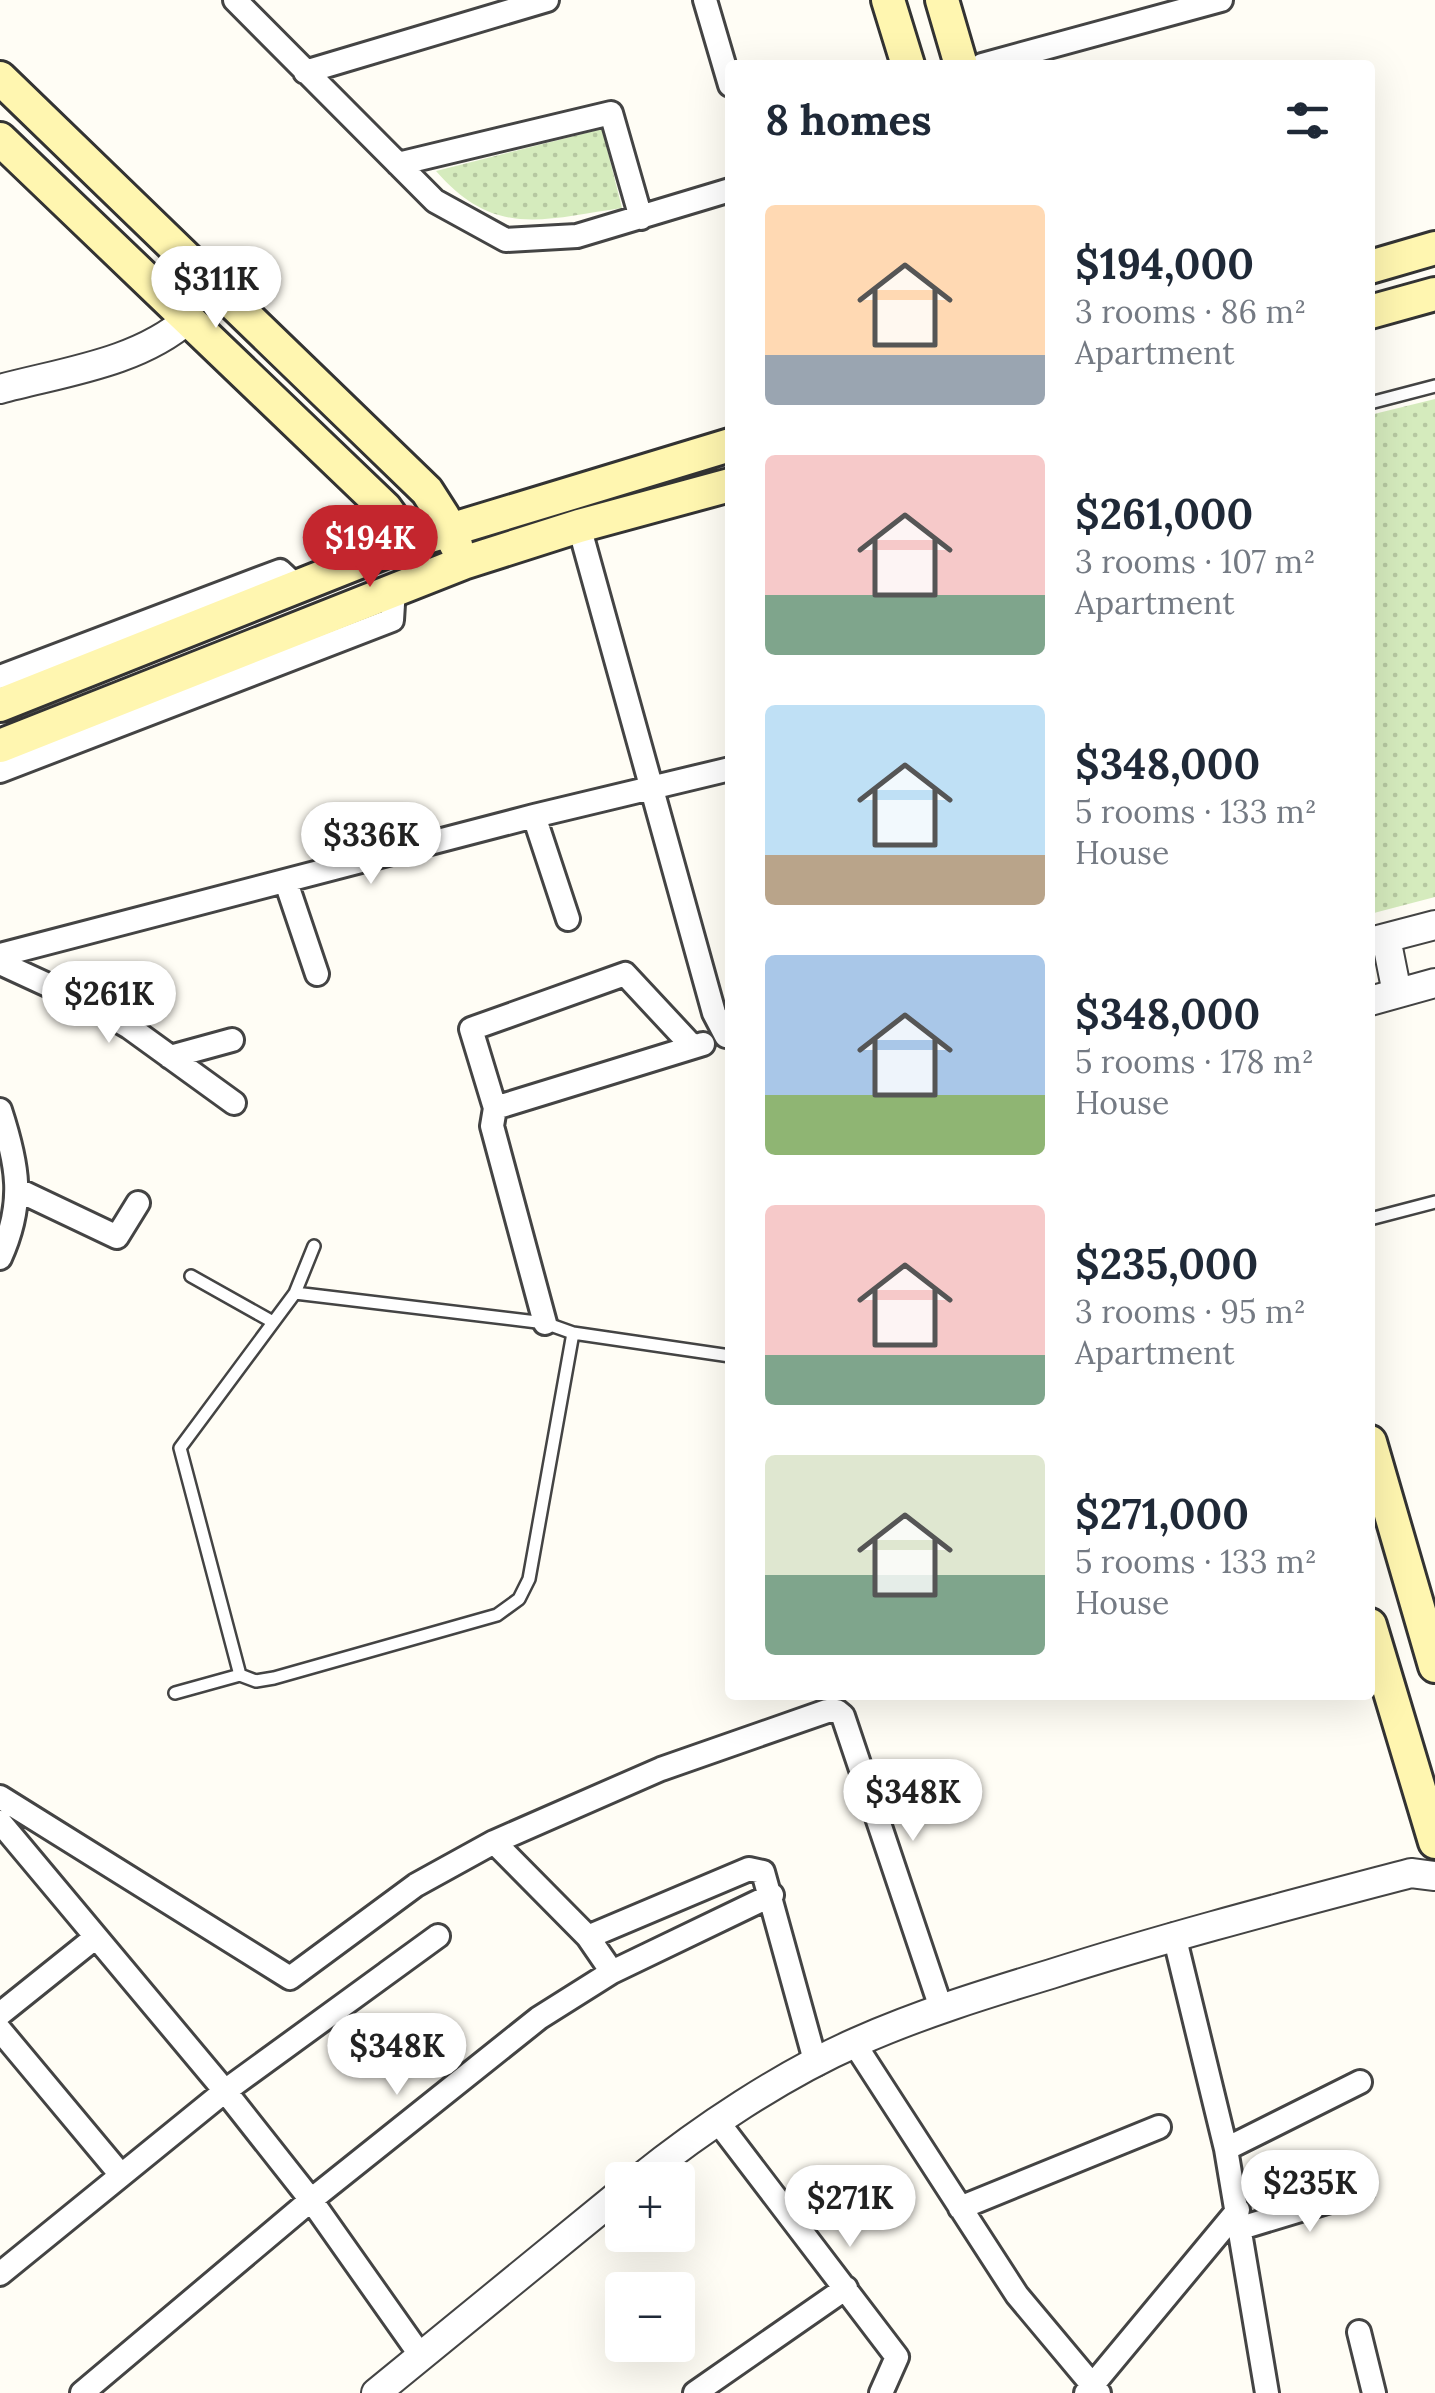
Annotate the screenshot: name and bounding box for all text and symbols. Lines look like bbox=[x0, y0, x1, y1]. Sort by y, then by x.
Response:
text: 8 homes bbox=[765, 93, 932, 147]
icon: filters bbox=[1280, 93, 1335, 148]
text: $194,000 bbox=[1075, 237, 1254, 291]
icon: home bbox=[845, 245, 965, 365]
pin: $311K bbox=[146, 246, 286, 331]
text: $311K bbox=[173, 258, 259, 299]
text: 3 rooms · 86 m² bbox=[1075, 291, 1306, 332]
text: Apartment bbox=[1075, 332, 1235, 373]
text: $261,000 bbox=[1075, 487, 1253, 541]
icon: home bbox=[845, 495, 965, 615]
pin: $194K bbox=[300, 505, 440, 590]
text: $194K bbox=[325, 517, 415, 558]
text: 3 rooms · 107 m² bbox=[1075, 541, 1315, 582]
text: Apartment bbox=[1075, 582, 1235, 623]
text: $348,000 bbox=[1075, 737, 1260, 791]
icon: home bbox=[845, 745, 965, 865]
text: 5 rooms · 133 m² bbox=[1075, 791, 1317, 832]
pin: $336K bbox=[301, 802, 441, 887]
text: $336K bbox=[323, 814, 419, 855]
text: House bbox=[1075, 832, 1169, 873]
pin: $261K bbox=[39, 961, 179, 1046]
text: $261K bbox=[64, 973, 154, 1014]
text: $348,000 bbox=[1075, 987, 1260, 1041]
icon: home bbox=[845, 995, 965, 1115]
text: 5 rooms · 178 m² bbox=[1075, 1041, 1314, 1082]
text: House bbox=[1075, 1082, 1169, 1123]
text: $235,000 bbox=[1075, 1237, 1258, 1291]
icon: home bbox=[845, 1245, 965, 1365]
text: 3 rooms · 95 m² bbox=[1075, 1291, 1306, 1332]
text: Apartment bbox=[1075, 1332, 1235, 1373]
text: $271,000 bbox=[1075, 1487, 1249, 1541]
icon: home bbox=[845, 1495, 965, 1615]
text: 5 rooms · 133 m² bbox=[1075, 1541, 1317, 1582]
text: House bbox=[1075, 1582, 1169, 1623]
pin: $348K bbox=[843, 1759, 983, 1844]
text: $348K bbox=[865, 1771, 961, 1812]
pin: $348K bbox=[327, 2013, 467, 2098]
text: $348K bbox=[349, 2025, 445, 2066]
pin: $235K bbox=[1240, 2150, 1380, 2235]
map controls bbox=[605, 2162, 695, 2362]
button: + bbox=[605, 2162, 695, 2252]
text: $235K bbox=[1263, 2162, 1357, 2203]
pin: $271K bbox=[780, 2165, 920, 2250]
text: $271K bbox=[807, 2177, 893, 2218]
button: − bbox=[605, 2272, 695, 2362]

